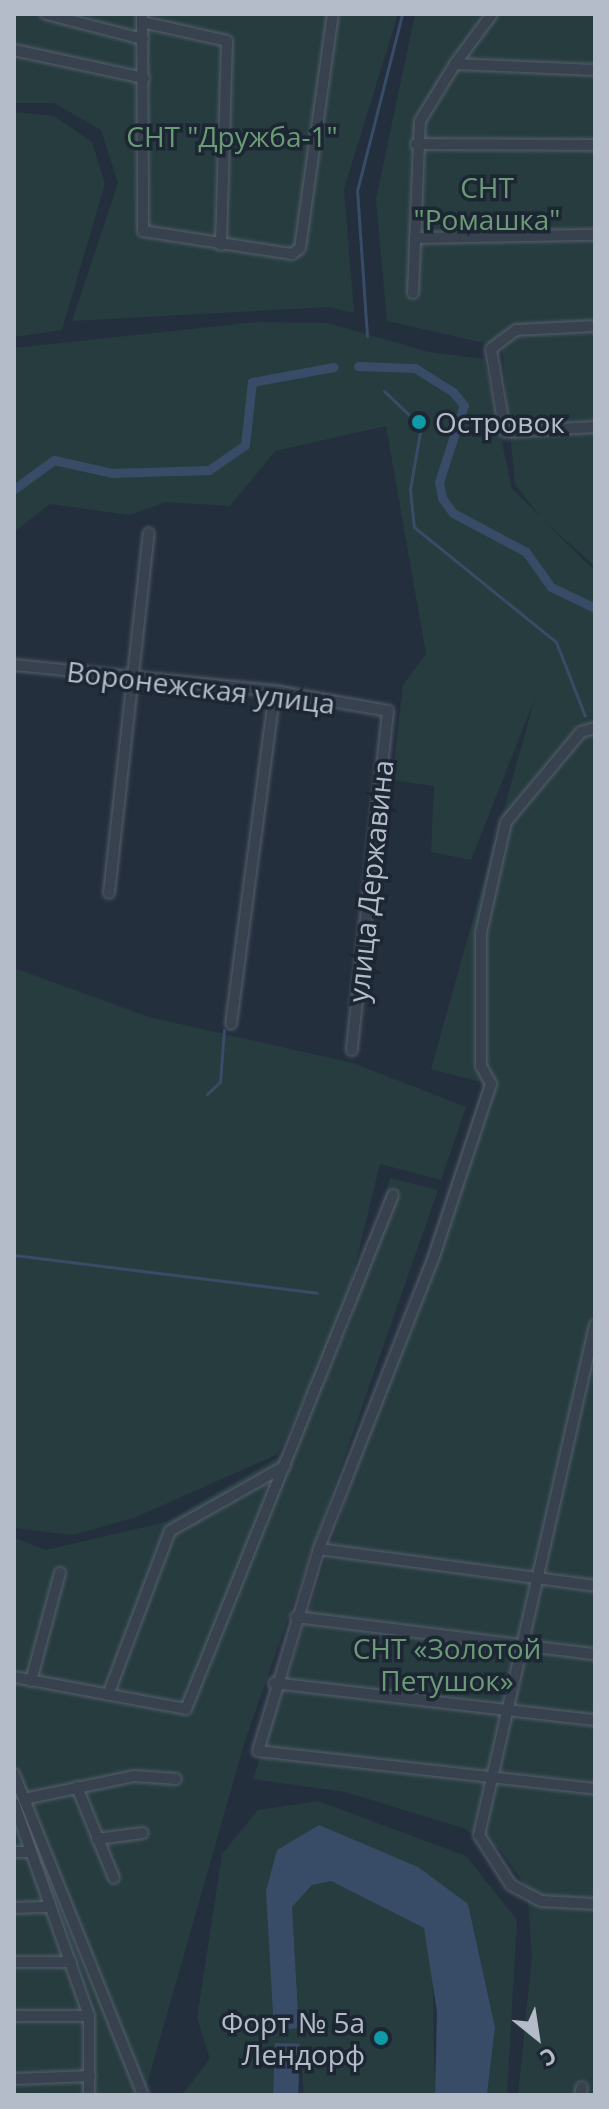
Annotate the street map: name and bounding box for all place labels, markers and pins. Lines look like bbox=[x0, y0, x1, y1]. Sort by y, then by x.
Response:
place label: Островок bbox=[435, 405, 565, 439]
marker: Островок bbox=[410, 413, 428, 431]
place label: Форт № 5а Лендорф bbox=[221, 2005, 365, 2071]
marker: Форт № 5а Лендорф bbox=[372, 2029, 390, 2047]

